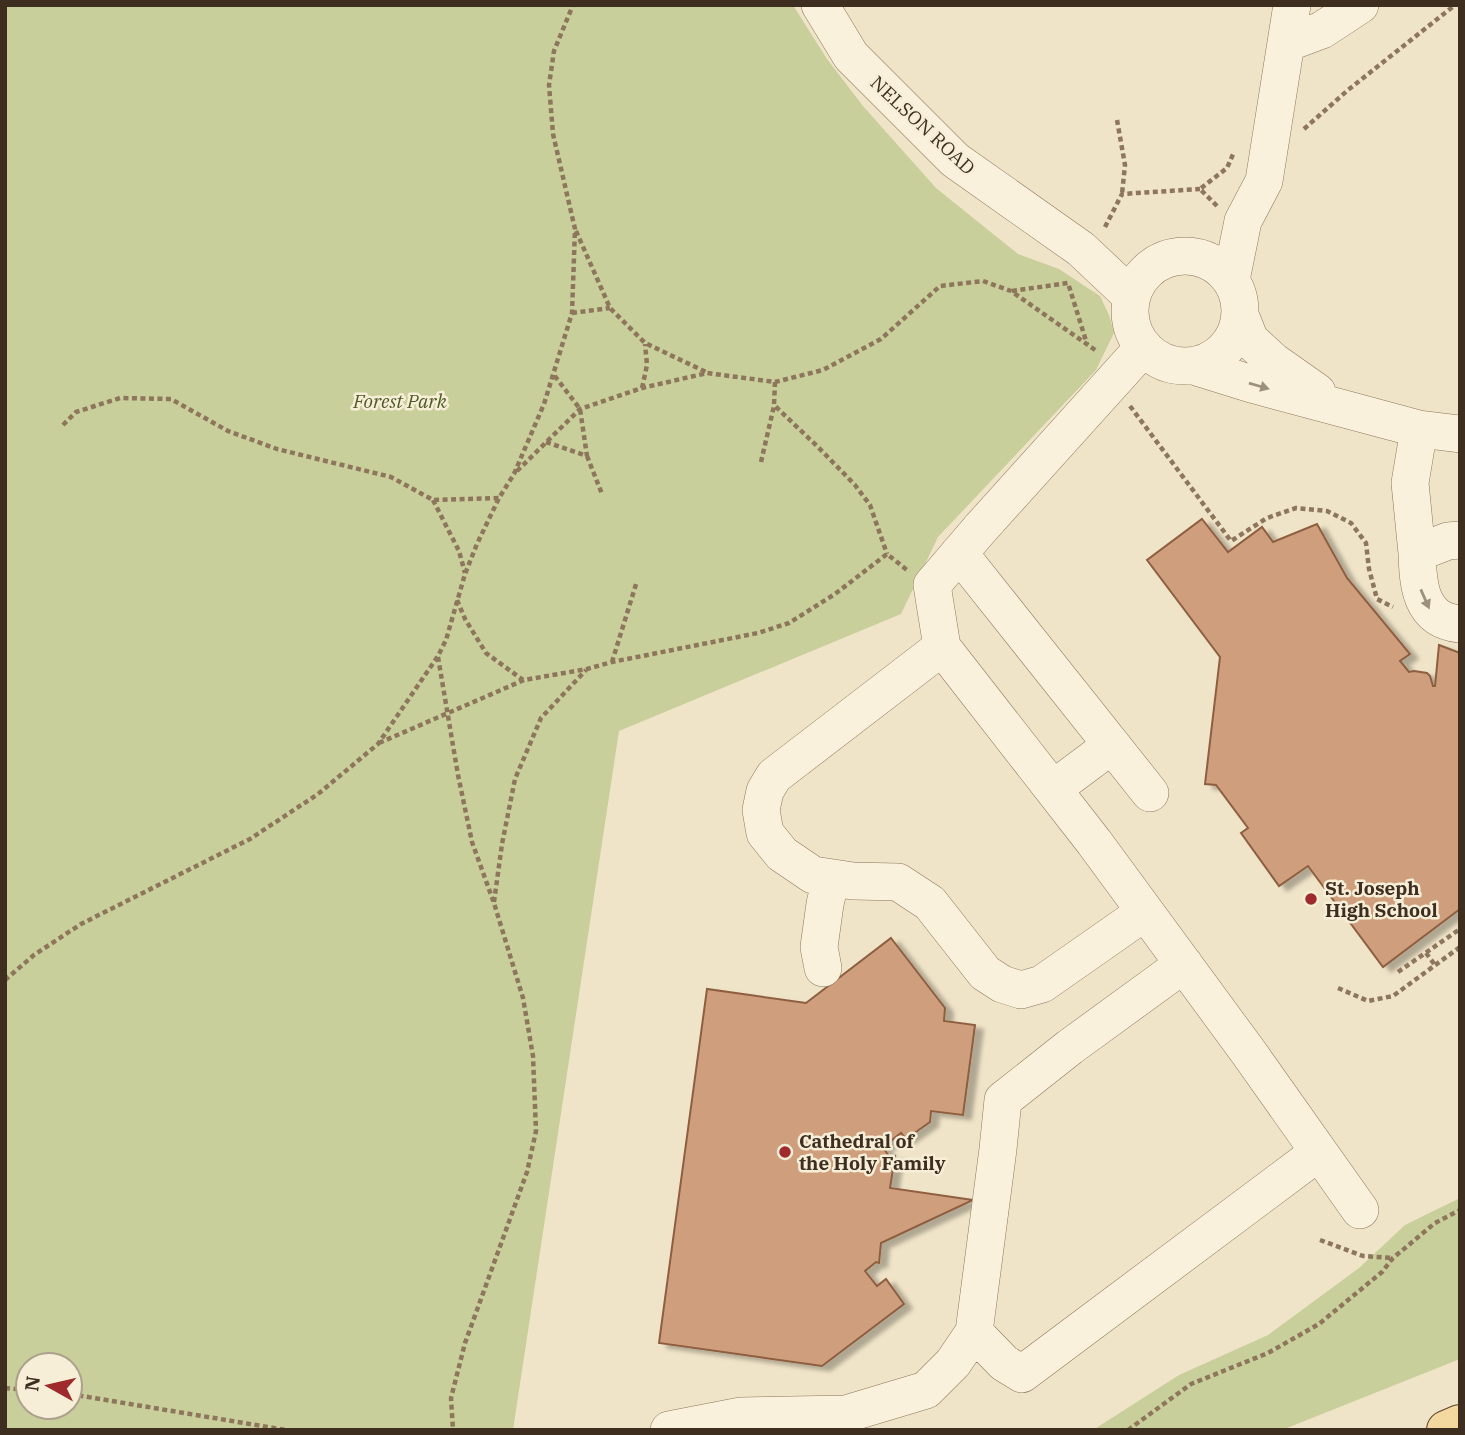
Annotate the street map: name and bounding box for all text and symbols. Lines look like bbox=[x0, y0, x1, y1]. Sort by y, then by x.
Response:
street label: NELSON ROAD bbox=[866, 70, 980, 180]
one-way arrow bbox=[1249, 381, 1270, 391]
park label: Forest Park bbox=[352, 389, 448, 413]
one-way arrow bbox=[1419, 589, 1431, 609]
place label: St. Joseph High School bbox=[1325, 876, 1438, 922]
marker: St. Joseph High School bbox=[1303, 891, 1319, 907]
place label: Cathedral of the Holy Family bbox=[799, 1129, 946, 1175]
marker: Cathedral of the Holy Family bbox=[777, 1144, 793, 1160]
north arrow bbox=[14, 1351, 84, 1421]
text: N bbox=[19, 1375, 45, 1393]

